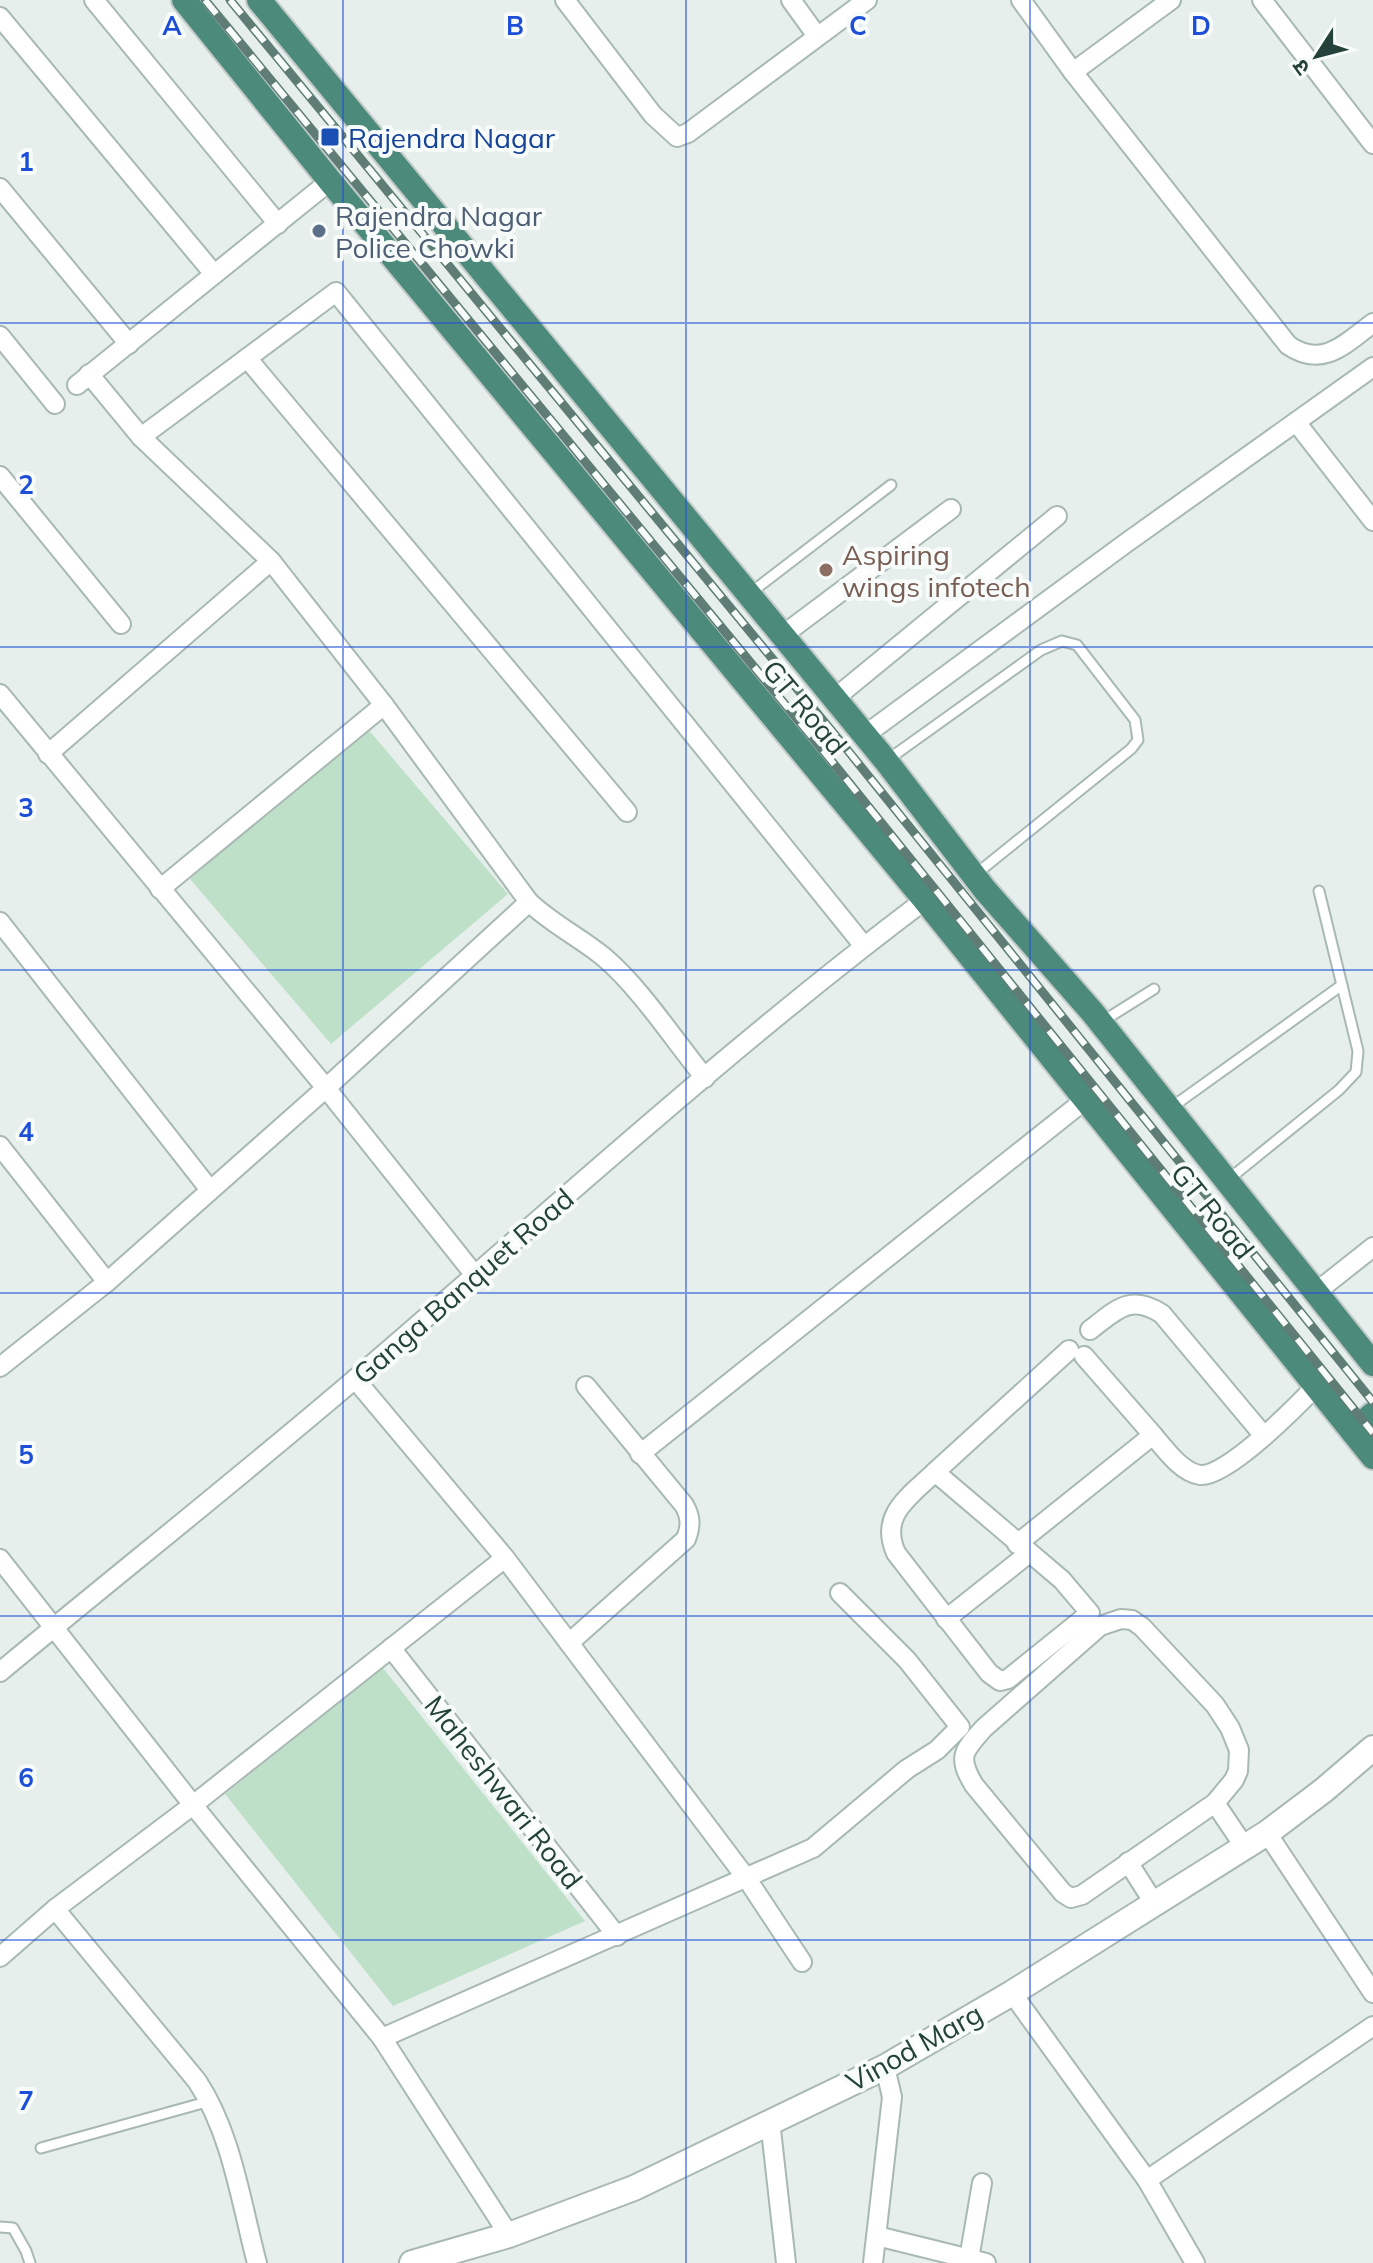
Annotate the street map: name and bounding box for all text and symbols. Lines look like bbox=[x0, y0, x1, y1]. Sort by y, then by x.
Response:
text: A bbox=[162, 9, 182, 42]
text: B bbox=[506, 9, 524, 42]
text: C bbox=[849, 9, 867, 42]
text: D bbox=[1191, 9, 1211, 42]
north arrow bbox=[1277, 16, 1357, 96]
text: उ bbox=[1285, 53, 1316, 81]
place label: Rajendra Nagar bbox=[348, 120, 556, 155]
marker: Rajendra Nagar bbox=[319, 126, 341, 148]
text: 1 bbox=[18, 145, 34, 178]
place label: Rajendra Nagar Police Chowki bbox=[335, 198, 543, 265]
marker: Rajendra Nagar Police Chowki bbox=[310, 222, 328, 240]
text: 2 bbox=[18, 468, 34, 501]
place label: Aspiring wings infotech bbox=[842, 537, 1031, 604]
marker: Aspiring wings infotech bbox=[817, 561, 835, 579]
street label: GT Road bbox=[755, 652, 855, 762]
text: 3 bbox=[18, 791, 34, 824]
text: 4 bbox=[18, 1115, 34, 1148]
street label: GT Road bbox=[1164, 1156, 1262, 1266]
street label: Ganga Banquet Road bbox=[346, 1181, 580, 1391]
text: 5 bbox=[18, 1438, 34, 1471]
street label: Maheshwari Road bbox=[417, 1688, 591, 1896]
text: 6 bbox=[18, 1761, 34, 1794]
street label: Vinod Marg bbox=[840, 1995, 988, 2099]
text: 7 bbox=[18, 2084, 34, 2117]

